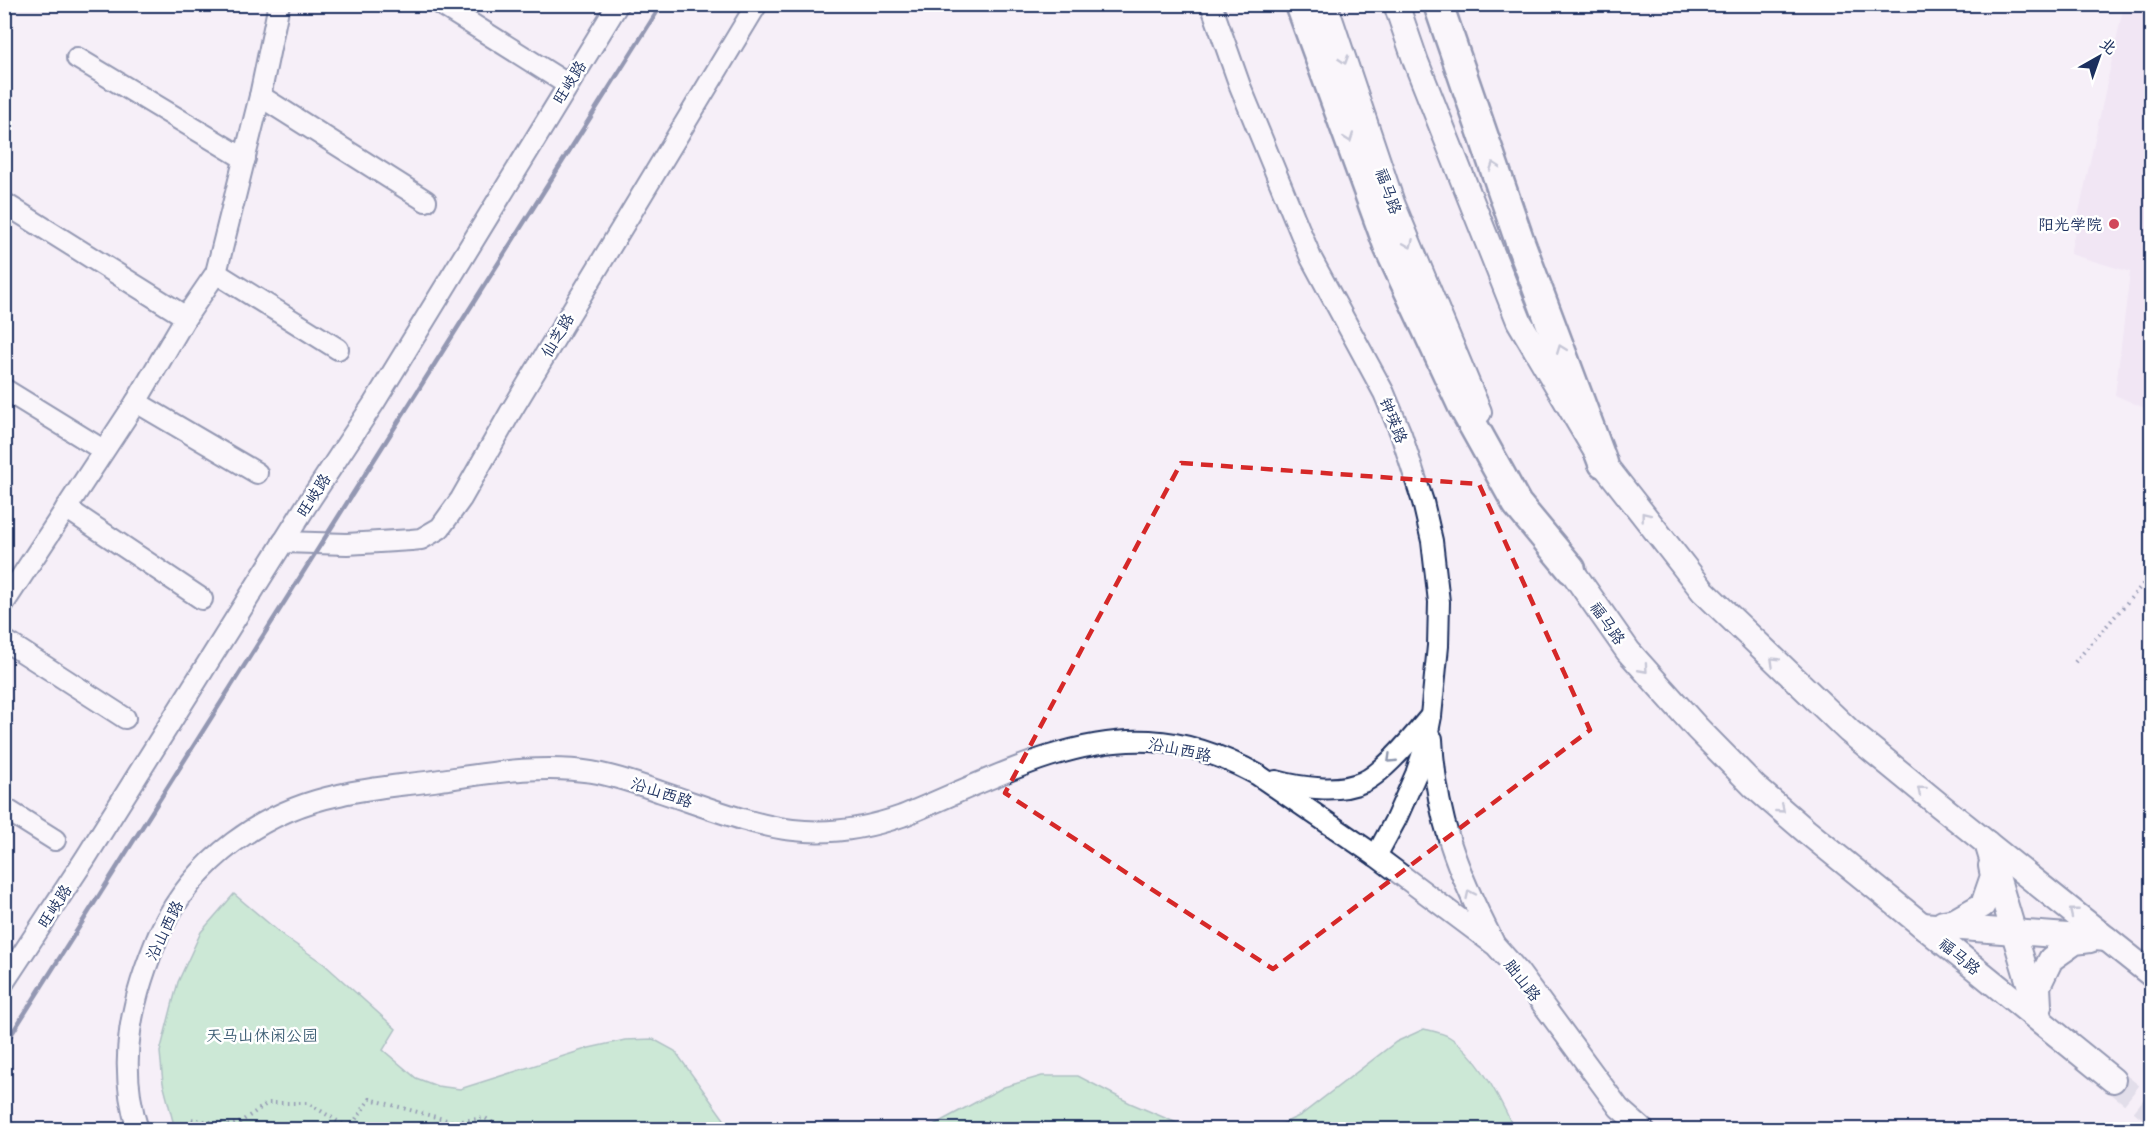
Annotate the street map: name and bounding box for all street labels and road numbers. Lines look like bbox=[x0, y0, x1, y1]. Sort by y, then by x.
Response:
street label: 旺岐路 bbox=[545, 55, 591, 108]
street label: 福马路 bbox=[1370, 164, 1409, 217]
street label: 仙芝路 bbox=[533, 308, 579, 361]
street label: 钟瑛路 bbox=[1375, 393, 1415, 446]
street label: 旺岐路 bbox=[289, 468, 335, 521]
street label: 福马路 bbox=[1585, 596, 1632, 649]
street label: 沿山西路 bbox=[1146, 730, 1214, 766]
street label: 沿山西路 bbox=[628, 770, 696, 812]
street label: 旺岐路 bbox=[30, 879, 76, 932]
street label: 沿山西路 bbox=[138, 896, 188, 964]
street label: 福马路 bbox=[1934, 931, 1987, 980]
street label: 胐山路 bbox=[1500, 953, 1548, 1006]

